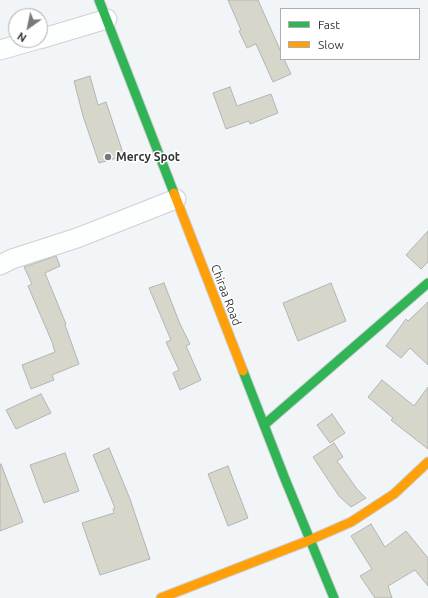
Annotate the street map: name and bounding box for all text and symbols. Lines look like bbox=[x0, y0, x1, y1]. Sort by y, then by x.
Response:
north arrow bbox=[8, 8, 48, 48]
legend bbox=[280, 8, 420, 60]
text: Fast bbox=[318, 18, 340, 31]
text: N bbox=[15, 30, 29, 44]
text: Slow bbox=[318, 38, 344, 51]
place label: Mercy Spot bbox=[116, 150, 180, 164]
marker: Mercy Spot bbox=[103, 152, 113, 162]
street label: Chiraa Road bbox=[208, 262, 244, 328]

